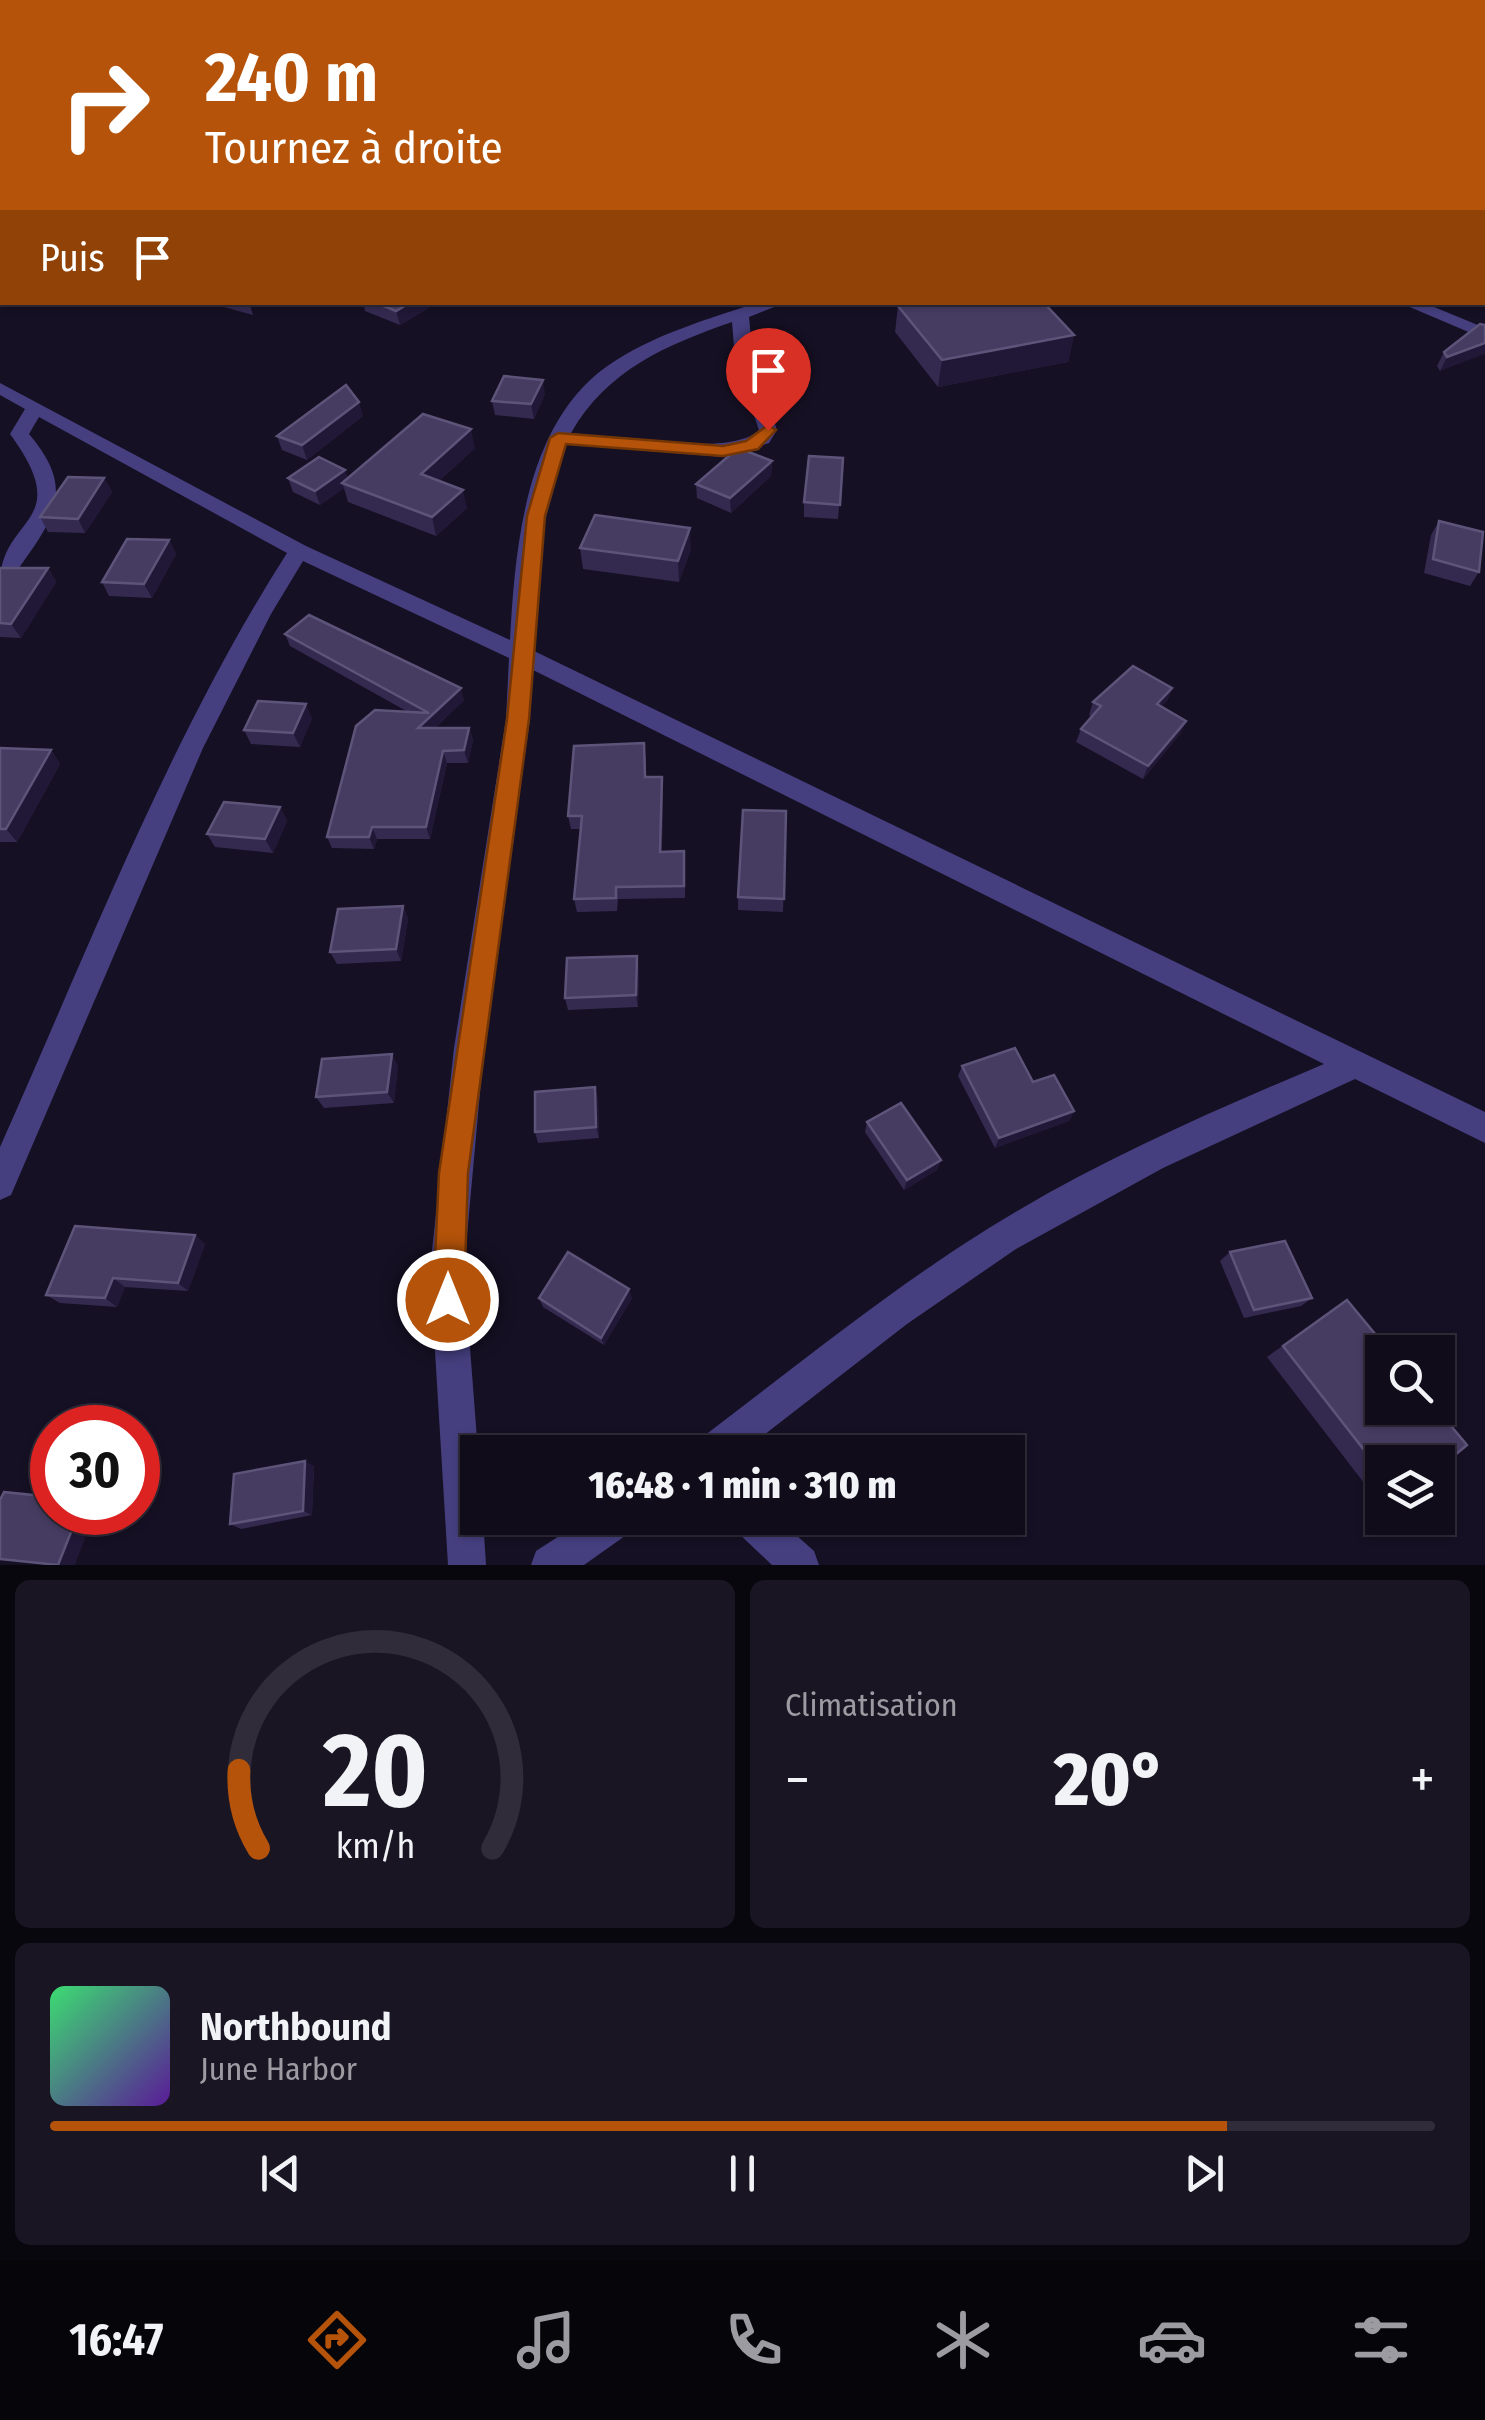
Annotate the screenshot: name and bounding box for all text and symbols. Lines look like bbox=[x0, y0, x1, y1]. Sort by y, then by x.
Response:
text: 240 m bbox=[205, 36, 378, 120]
icon: right bbox=[40, 40, 170, 170]
text: Tournez à droite bbox=[205, 121, 503, 175]
icon: arrive bbox=[125, 230, 180, 285]
text: Puis bbox=[40, 235, 105, 281]
pin bbox=[726, 328, 811, 431]
icon: arrive bbox=[741, 343, 796, 398]
position arrow bbox=[396, 1248, 500, 1352]
map controls bbox=[1365, 1335, 1455, 1535]
button: search bbox=[1365, 1335, 1455, 1425]
speed limit sign: 30 bbox=[30, 1405, 160, 1535]
button: layers bbox=[1365, 1445, 1455, 1535]
text: 16:48 · 1 min · 310 m bbox=[589, 1462, 896, 1508]
text: Climatisation bbox=[785, 1686, 958, 1724]
text: 20 bbox=[322, 1709, 427, 1834]
text: 20° bbox=[1054, 1735, 1166, 1825]
text: − bbox=[785, 1747, 810, 1813]
text: + bbox=[1410, 1747, 1435, 1813]
text: km/h bbox=[335, 1825, 415, 1867]
text: Northbound bbox=[200, 2004, 392, 2050]
text: June Harbor bbox=[200, 2050, 357, 2088]
icon: previous bbox=[253, 2146, 308, 2201]
icon: pause bbox=[715, 2146, 770, 2201]
icon: next bbox=[1177, 2146, 1232, 2201]
icon: directions bbox=[302, 2305, 372, 2375]
icon: music bbox=[511, 2305, 581, 2375]
icon: phone bbox=[719, 2305, 789, 2375]
icon: climate bbox=[928, 2305, 998, 2375]
icon: car bbox=[1137, 2305, 1207, 2375]
icon: filters bbox=[1346, 2305, 1416, 2375]
text: 16:47 bbox=[69, 2313, 163, 2367]

